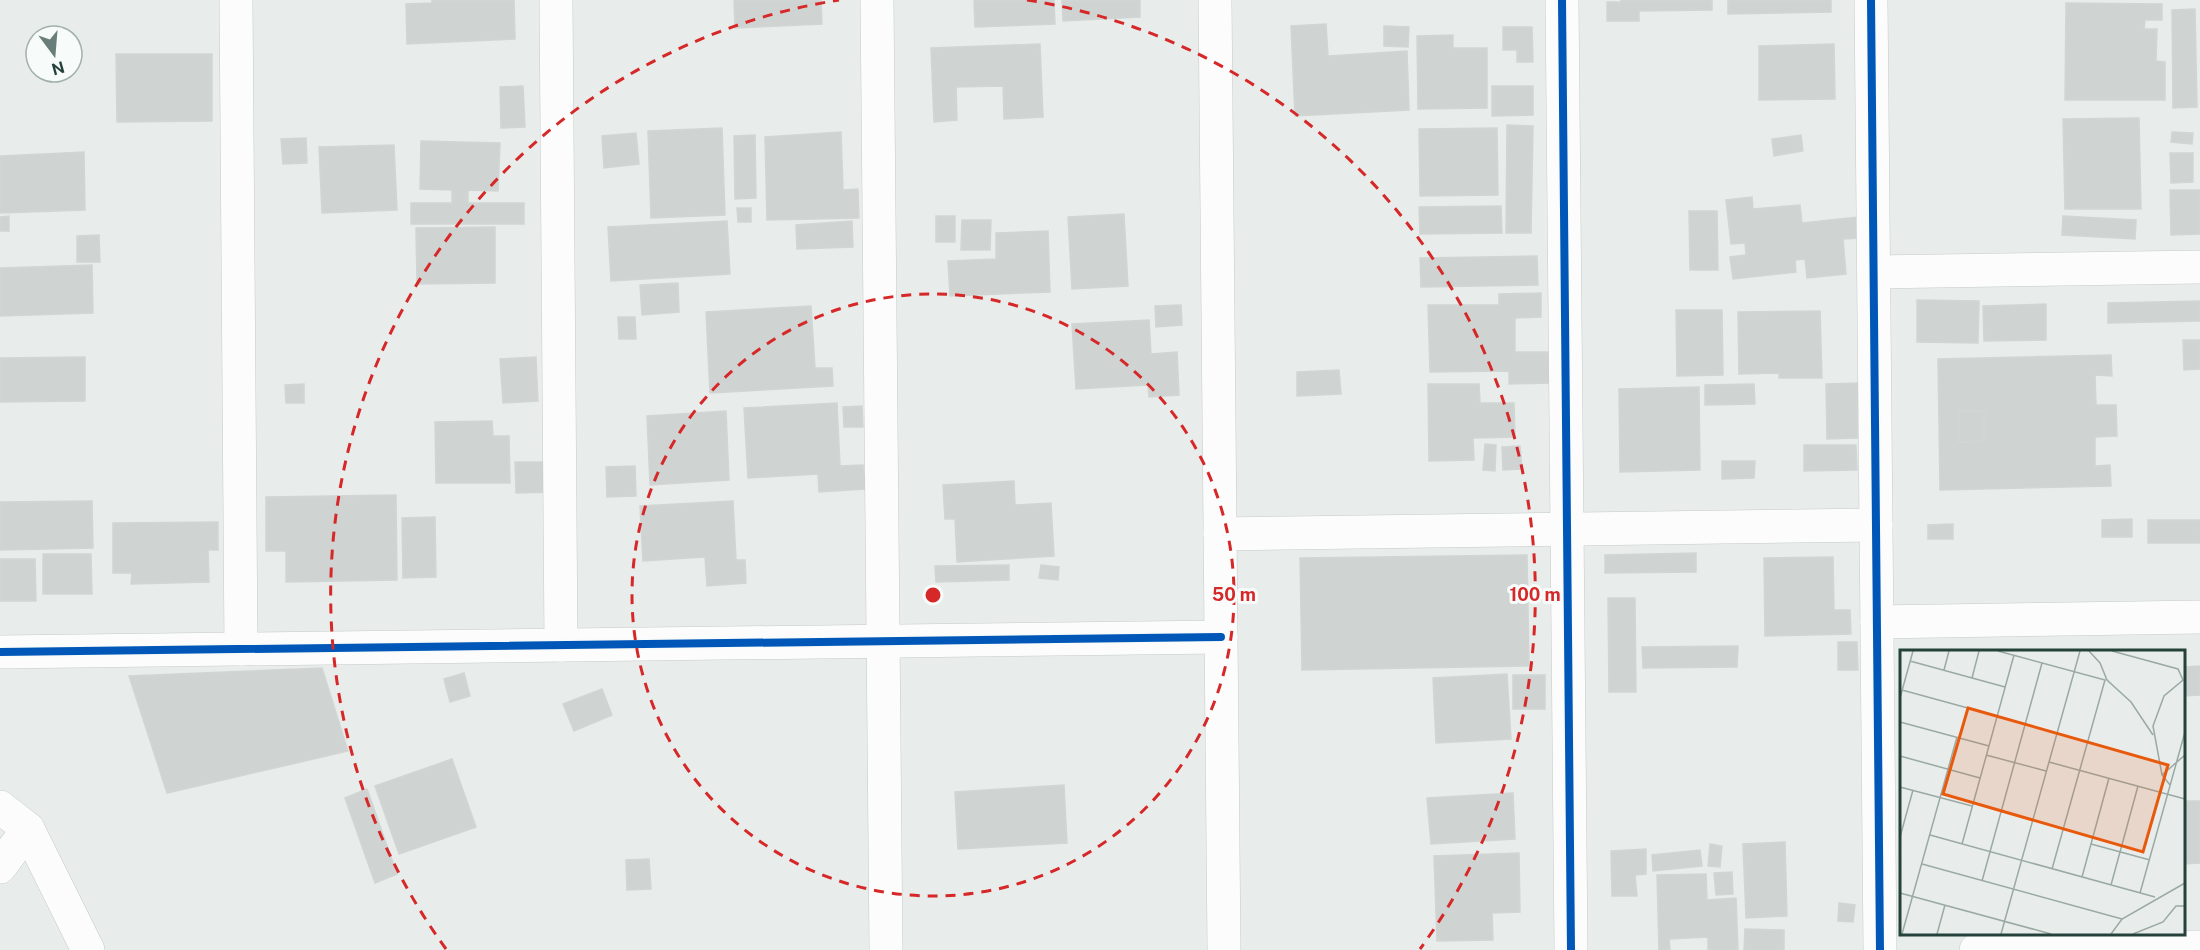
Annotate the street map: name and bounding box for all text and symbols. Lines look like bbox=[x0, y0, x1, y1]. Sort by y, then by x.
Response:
north arrow bbox=[24, 24, 84, 84]
text: N bbox=[49, 57, 67, 79]
text: 50 m bbox=[1212, 584, 1256, 605]
text: 100 m bbox=[1509, 584, 1561, 605]
centre of rings bbox=[923, 585, 943, 605]
inset map bbox=[1900, 650, 2185, 935]

